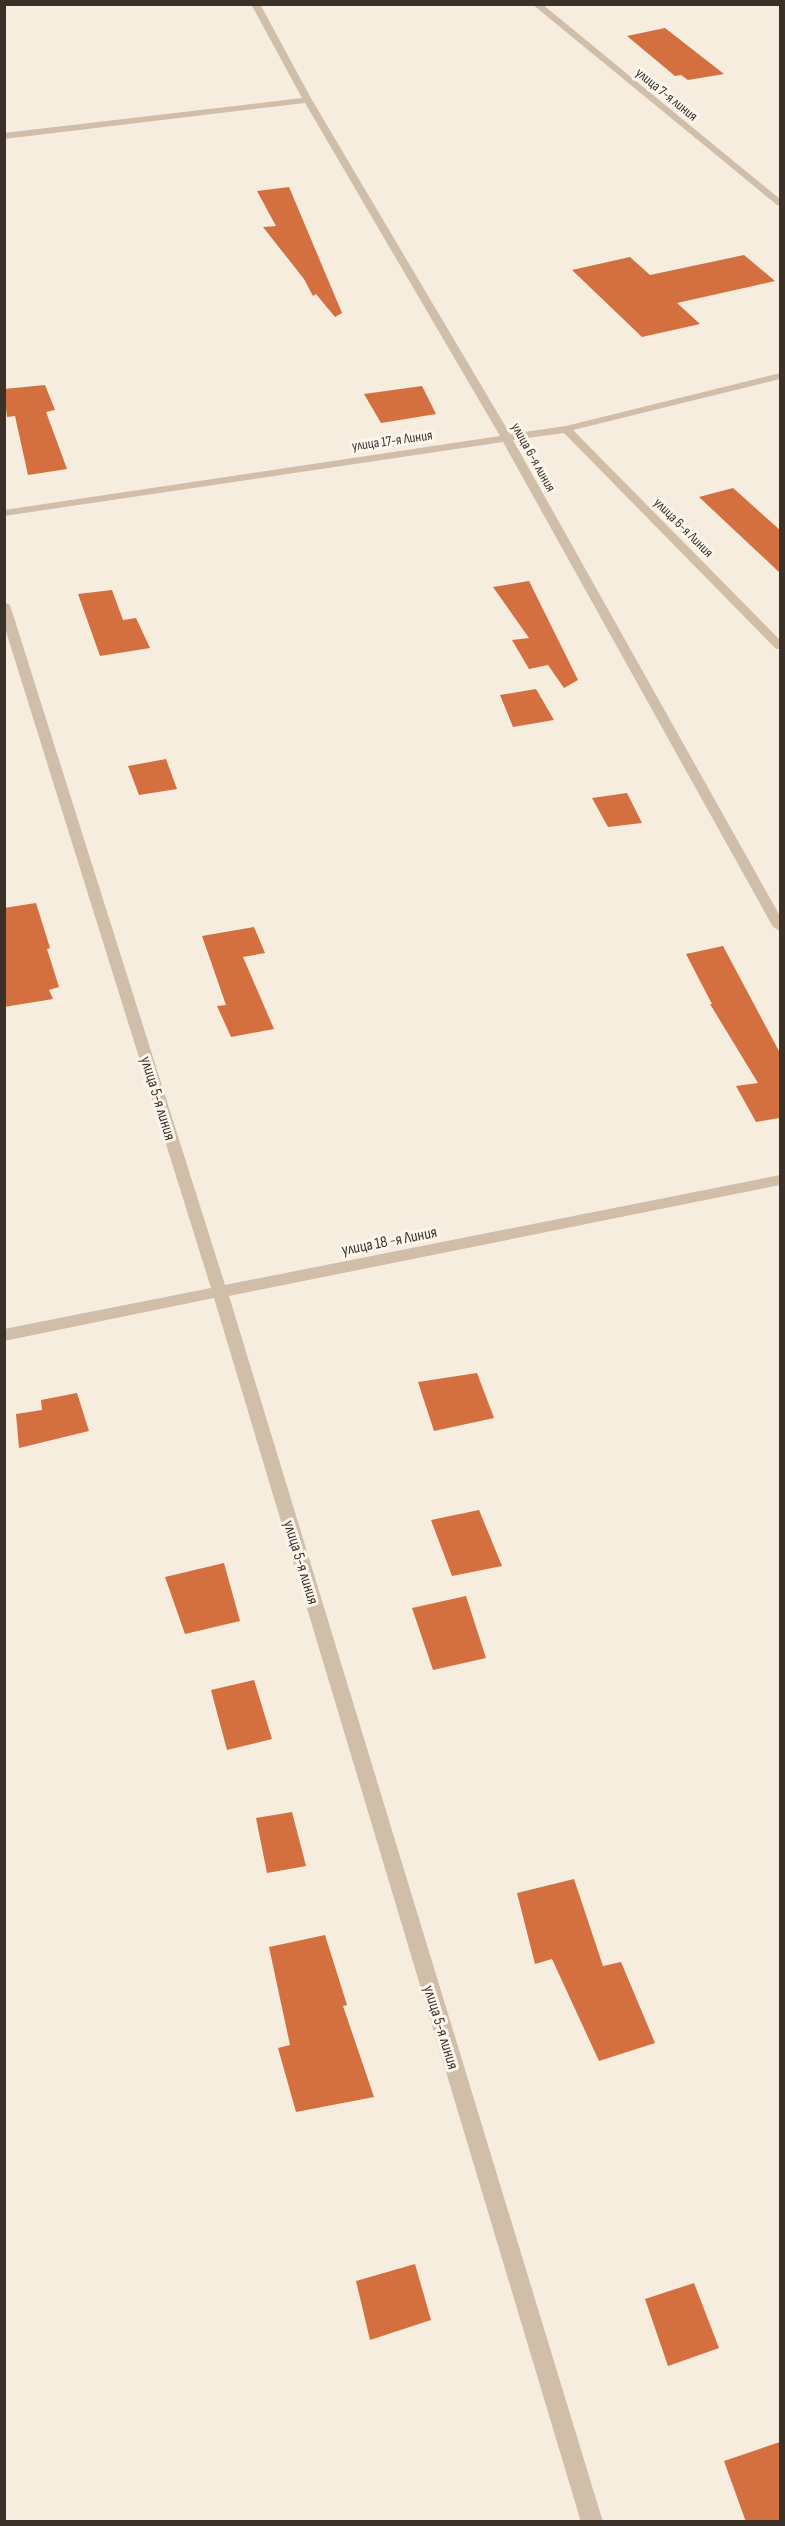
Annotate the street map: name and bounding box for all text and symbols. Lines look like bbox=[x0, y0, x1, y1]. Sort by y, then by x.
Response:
street label: улица 7-я линия bbox=[632, 64, 701, 125]
street label: улица 6-я линия bbox=[508, 420, 560, 495]
street label: улица 17-я Линия bbox=[351, 426, 433, 455]
street label: улица 6-я Линия bbox=[650, 494, 717, 561]
street label: улица 5-я линия bbox=[136, 1054, 179, 1143]
street label: улица 18 -я Линия bbox=[340, 1223, 439, 1260]
street label: улица 5-я линия bbox=[279, 1518, 322, 1607]
street label: улица 5-я линия bbox=[419, 1983, 462, 2072]

